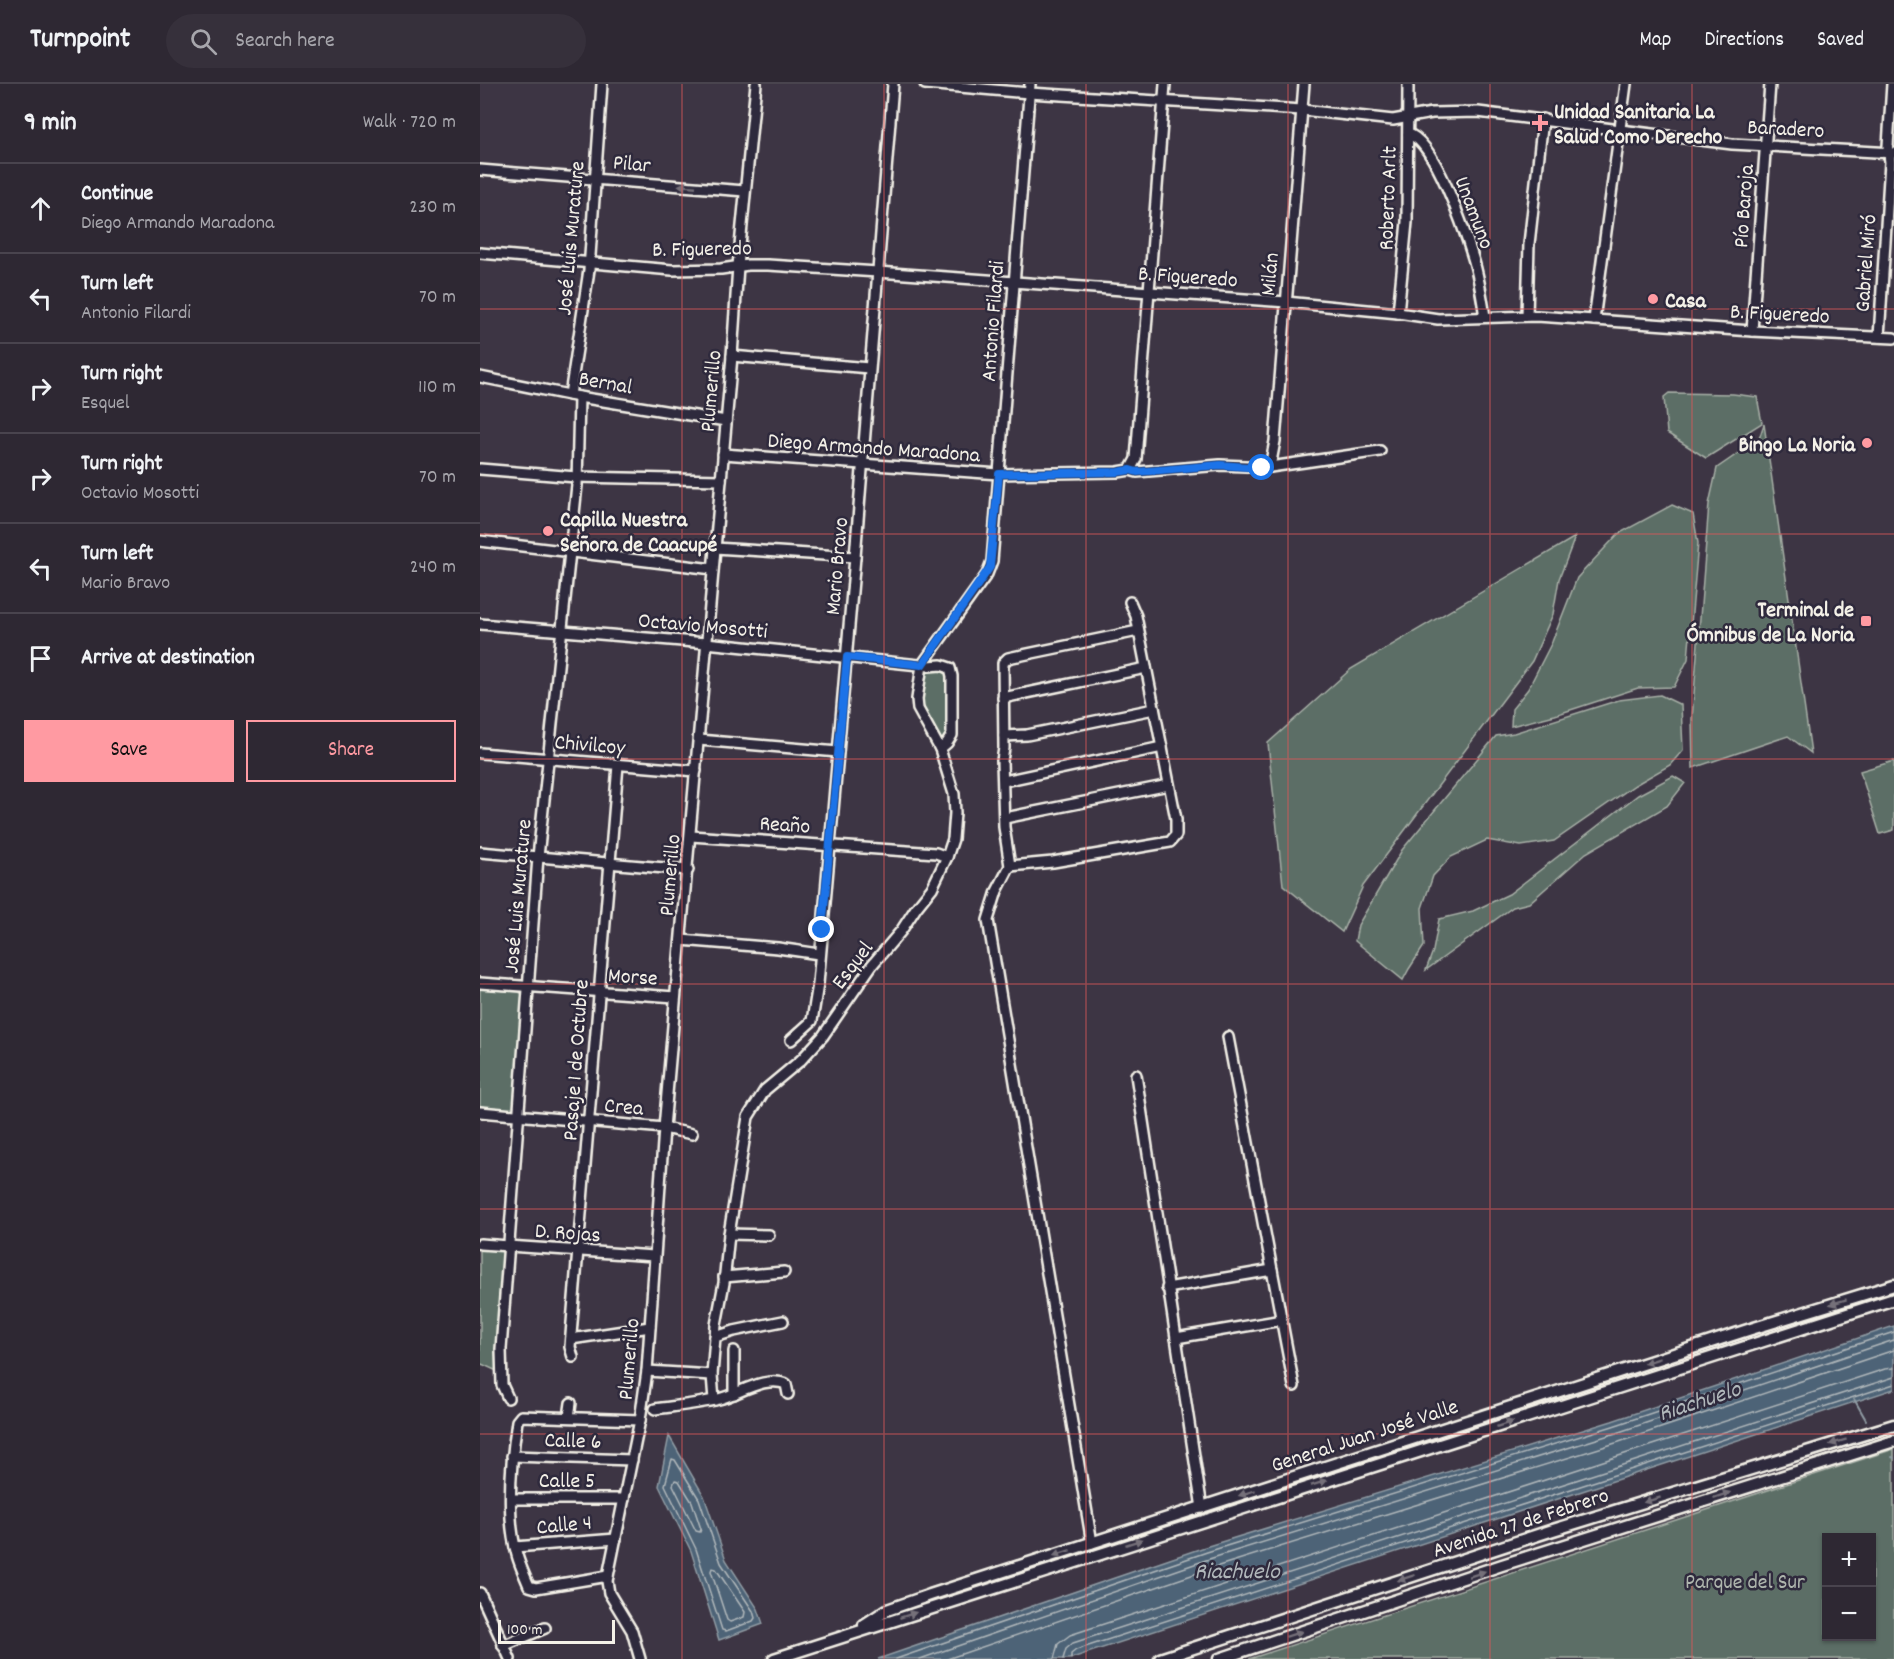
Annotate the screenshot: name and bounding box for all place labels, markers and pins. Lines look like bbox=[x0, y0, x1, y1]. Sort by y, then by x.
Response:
place label: Unidad Sanitaria La Salud Como Derecho bbox=[1554, 98, 1722, 154]
marker: Unidad Sanitaria La Salud Como Derecho bbox=[1531, 114, 1549, 132]
place label: Casa bbox=[1665, 287, 1706, 318]
marker: Casa bbox=[1646, 292, 1660, 306]
place label: Bingo La Noria bbox=[1738, 431, 1856, 462]
marker: Bingo La Noria bbox=[1860, 436, 1874, 450]
place label: Capilla Nuestra Señora de Caacupé bbox=[560, 506, 718, 562]
marker: Capilla Nuestra Señora de Caacupé bbox=[541, 524, 555, 538]
place label: Terminal de Ómnibus de La Noria bbox=[1687, 596, 1855, 652]
marker: Terminal de Ómnibus de La Noria bbox=[1859, 614, 1873, 628]

